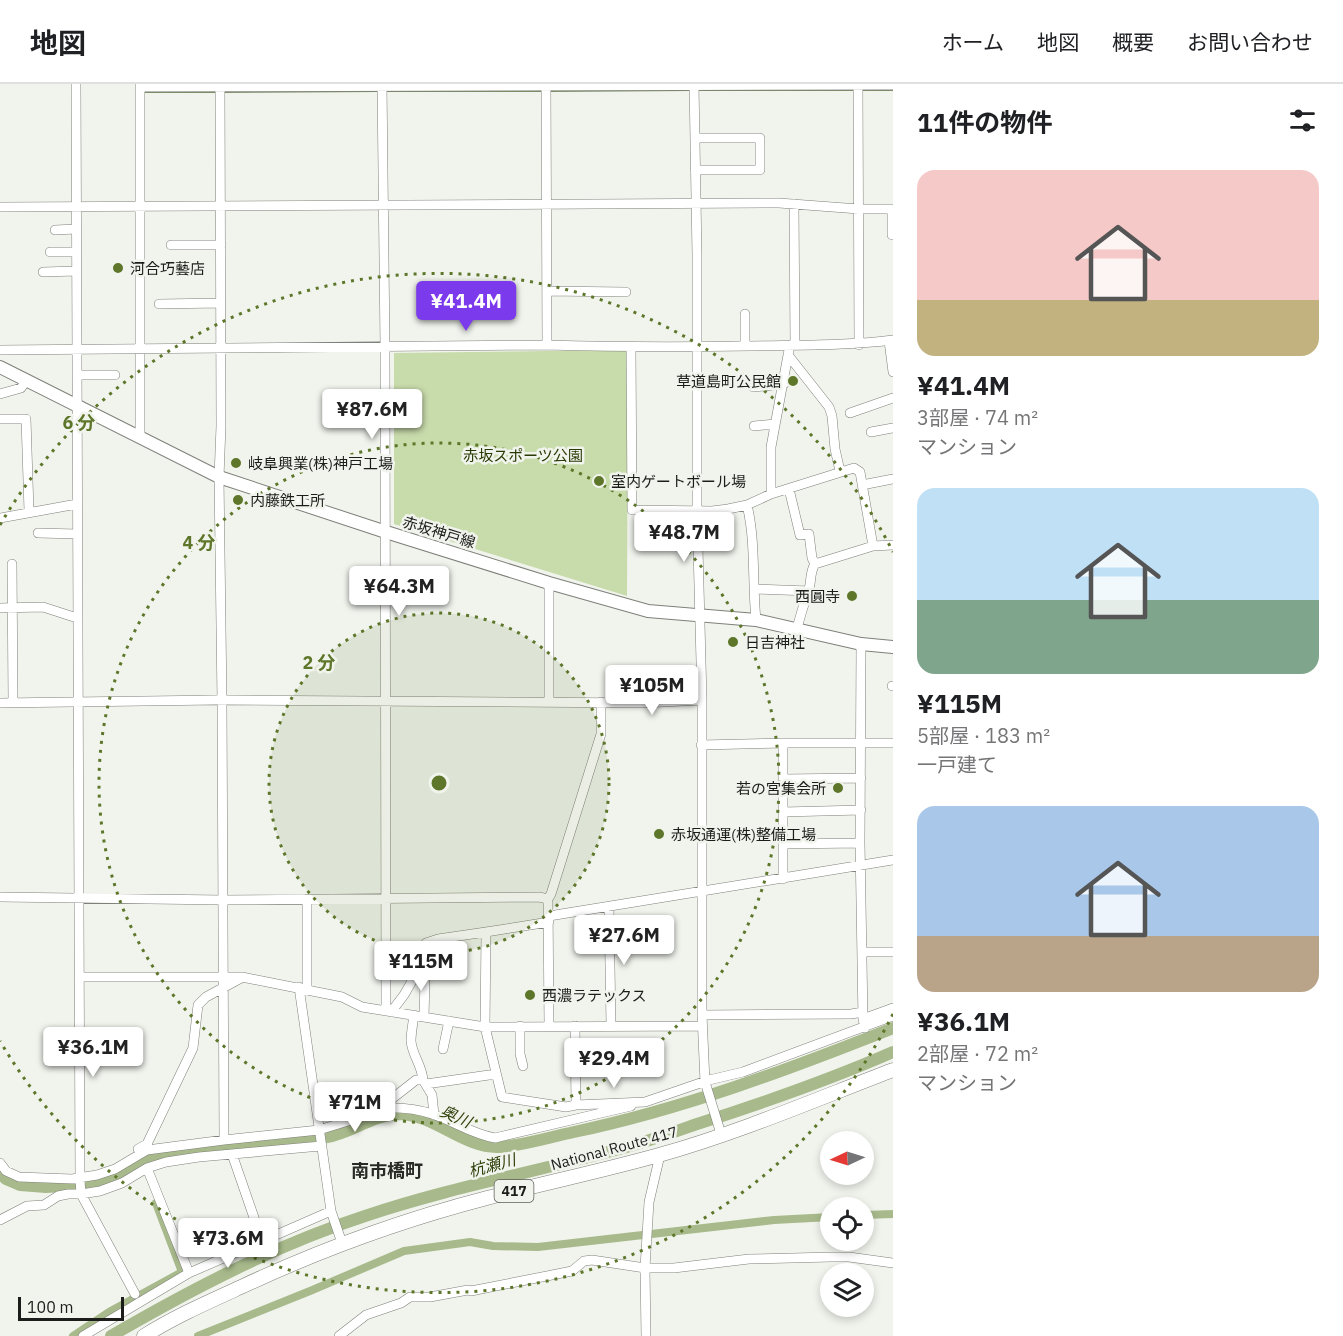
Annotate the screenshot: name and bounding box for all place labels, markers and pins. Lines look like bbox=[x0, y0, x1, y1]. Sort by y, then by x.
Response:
place label: 河合巧藝店 bbox=[130, 259, 205, 278]
marker: 河合巧藝店 bbox=[111, 261, 125, 275]
pin: ¥41.4M bbox=[417, 281, 515, 332]
place label: 草道島町公民館 bbox=[676, 372, 781, 391]
marker: 草道島町公民館 bbox=[786, 374, 800, 388]
pin: ¥87.6M bbox=[323, 389, 421, 440]
place label: 岐阜興業(株)神戸工場 bbox=[248, 454, 393, 473]
marker: 岐阜興業(株)神戸工場 bbox=[229, 456, 243, 470]
place label: 室内ゲートボール場 bbox=[611, 472, 746, 491]
marker: 室内ゲートボール場 bbox=[592, 474, 606, 488]
place label: 内藤鉄工所 bbox=[250, 491, 325, 510]
marker: 内藤鉄工所 bbox=[231, 493, 245, 507]
pin: ¥48.7M bbox=[635, 512, 733, 563]
pin: ¥64.3M bbox=[350, 566, 448, 617]
place label: 西圓寺 bbox=[795, 587, 840, 606]
marker: 西圓寺 bbox=[845, 589, 859, 603]
place label: 日吉神社 bbox=[745, 633, 805, 652]
marker: 日吉神社 bbox=[726, 635, 740, 649]
pin: ¥105M bbox=[610, 665, 694, 716]
centre of rings bbox=[429, 773, 449, 793]
place label: 若の宮集会所 bbox=[736, 779, 826, 798]
marker: 若の宮集会所 bbox=[831, 781, 845, 795]
place label: 赤坂通運(株)整備工場 bbox=[671, 825, 816, 844]
marker: 赤坂通運(株)整備工場 bbox=[652, 827, 666, 841]
pin: ¥27.6M bbox=[575, 915, 673, 966]
pin: ¥115M bbox=[379, 941, 463, 992]
place label: 西濃ラテックス bbox=[542, 986, 647, 1005]
marker: 西濃ラテックス bbox=[523, 988, 537, 1002]
pin: ¥36.1M bbox=[44, 1027, 142, 1078]
pin: ¥29.4M bbox=[565, 1038, 663, 1089]
pin: ¥71M bbox=[319, 1082, 391, 1133]
pin: ¥73.6M bbox=[179, 1218, 277, 1269]

